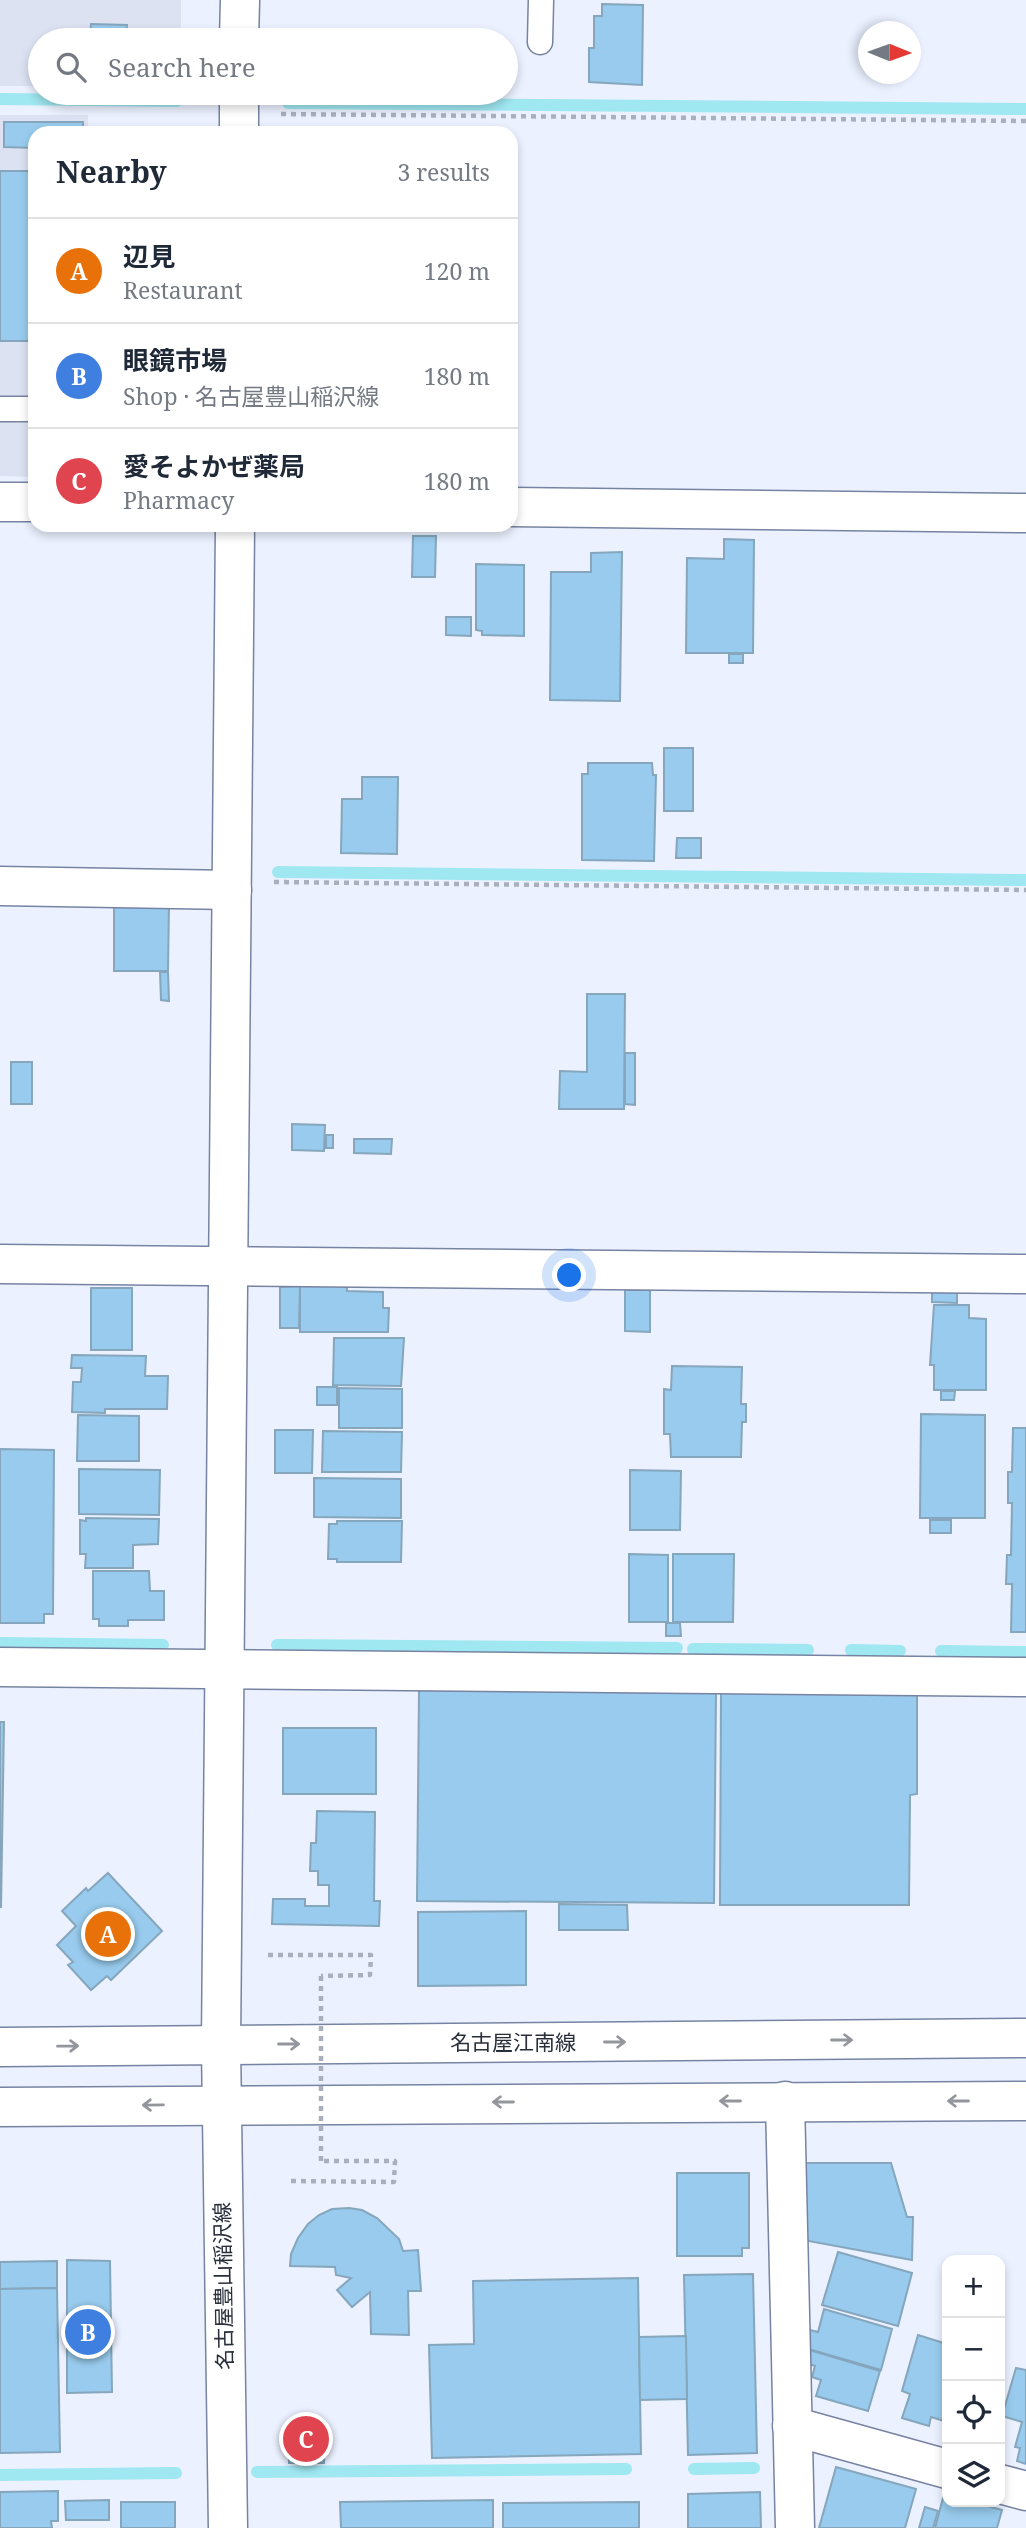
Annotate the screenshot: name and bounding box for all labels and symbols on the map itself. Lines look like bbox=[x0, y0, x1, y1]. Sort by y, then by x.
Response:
north arrow bbox=[858, 21, 921, 84]
your location bbox=[552, 1258, 586, 1292]
pin: A bbox=[85, 1908, 131, 1960]
street label: 名古屋江南線 bbox=[450, 2028, 576, 2056]
one-way arrow bbox=[830, 2033, 853, 2047]
one-way arrow bbox=[603, 2035, 626, 2049]
one-way arrow bbox=[277, 2038, 300, 2051]
one-way arrow bbox=[56, 2040, 79, 2053]
one-way arrow bbox=[947, 2094, 970, 2108]
one-way arrow bbox=[719, 2095, 742, 2108]
one-way arrow bbox=[492, 2096, 515, 2109]
one-way arrow bbox=[142, 2098, 165, 2112]
street label: 名古屋豊山稲沢線 bbox=[208, 2202, 238, 2370]
pin: B bbox=[65, 2306, 111, 2358]
pin: C bbox=[283, 2413, 329, 2465]

